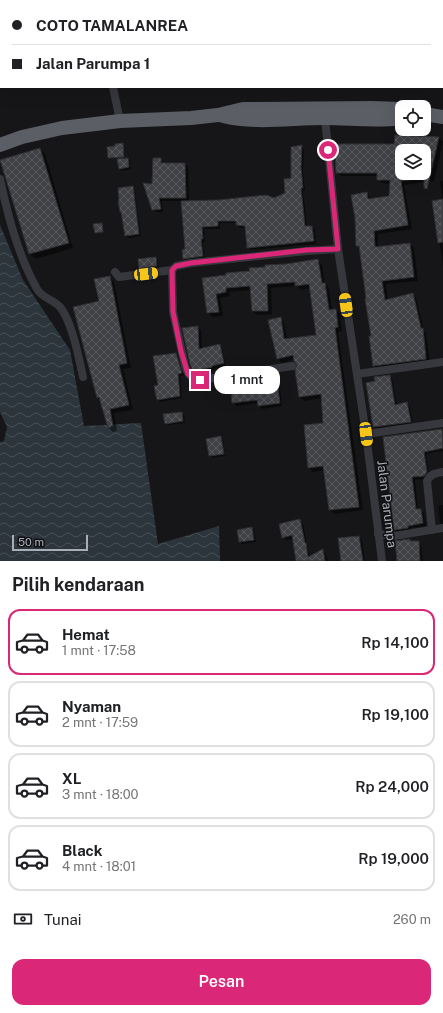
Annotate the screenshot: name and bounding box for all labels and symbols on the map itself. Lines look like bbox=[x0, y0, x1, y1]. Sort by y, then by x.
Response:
route start bbox=[319, 141, 337, 159]
car bbox=[133, 267, 159, 281]
car bbox=[338, 292, 354, 318]
callout: 1 mnt bbox=[214, 366, 280, 394]
route end bbox=[191, 371, 209, 389]
car bbox=[359, 421, 373, 447]
street label: Jalan Parumpa bbox=[374, 459, 400, 549]
scale bar bbox=[12, 533, 88, 552]

